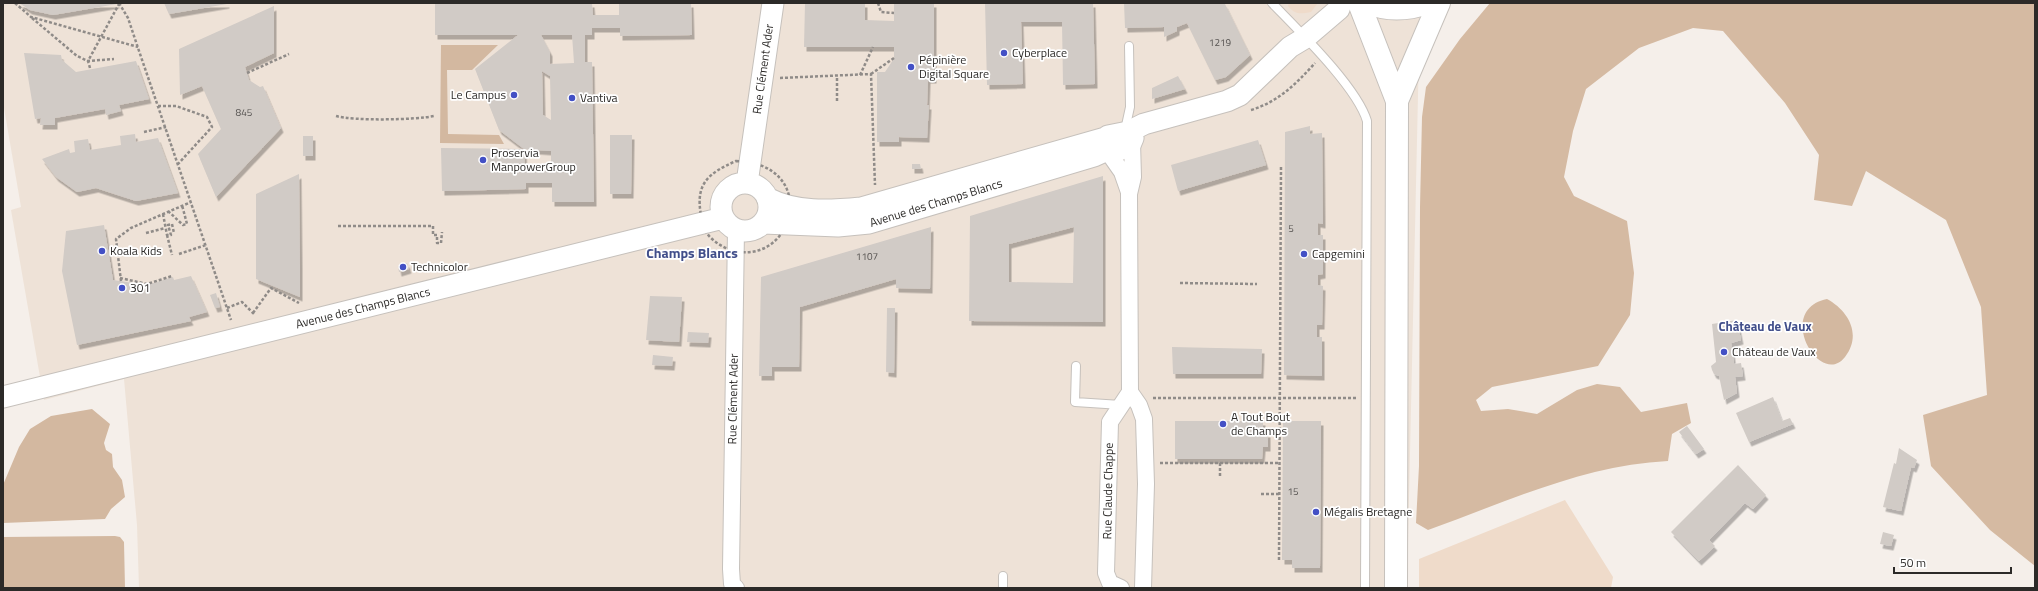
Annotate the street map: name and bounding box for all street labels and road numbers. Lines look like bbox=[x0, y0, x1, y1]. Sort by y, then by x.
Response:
street label: Rue Clément Ader bbox=[747, 23, 778, 115]
street label: Avenue des Champs Blancs bbox=[867, 173, 1005, 232]
street label: Avenue des Champs Blancs bbox=[294, 282, 432, 333]
street label: Rue Clément Ader bbox=[722, 353, 743, 445]
street label: Rue Claude Chappe bbox=[1097, 442, 1118, 540]

